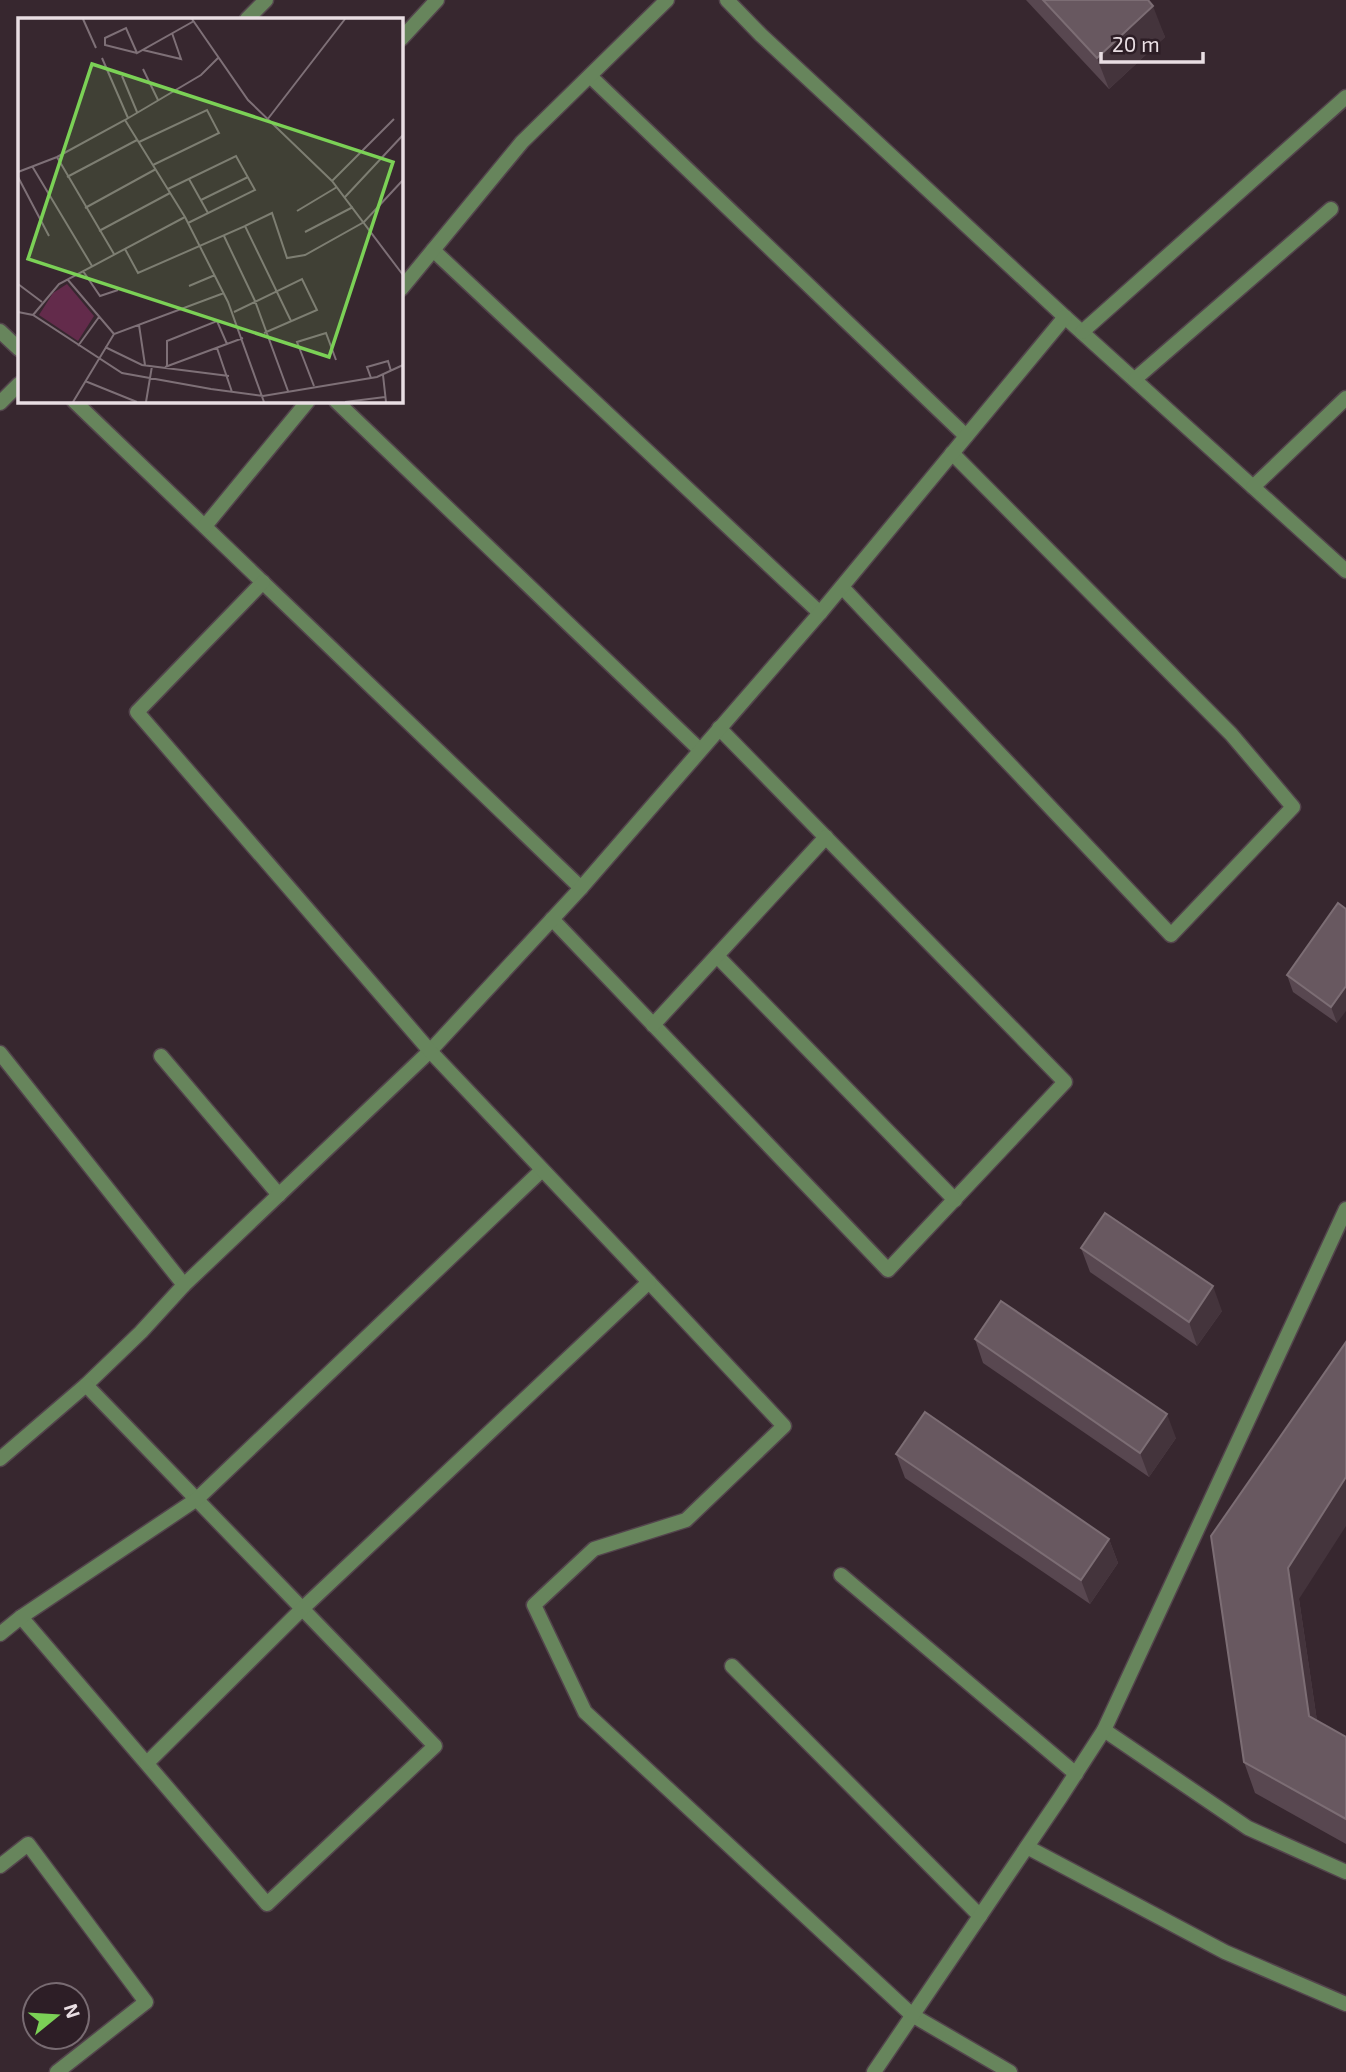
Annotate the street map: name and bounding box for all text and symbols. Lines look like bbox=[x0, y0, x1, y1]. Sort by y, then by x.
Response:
inset map bbox=[18, 18, 402, 402]
scale bar bbox=[1101, 21, 1202, 65]
text: 20 m bbox=[1112, 31, 1160, 56]
north arrow bbox=[21, 1981, 91, 2051]
text: N bbox=[60, 2001, 86, 2021]

